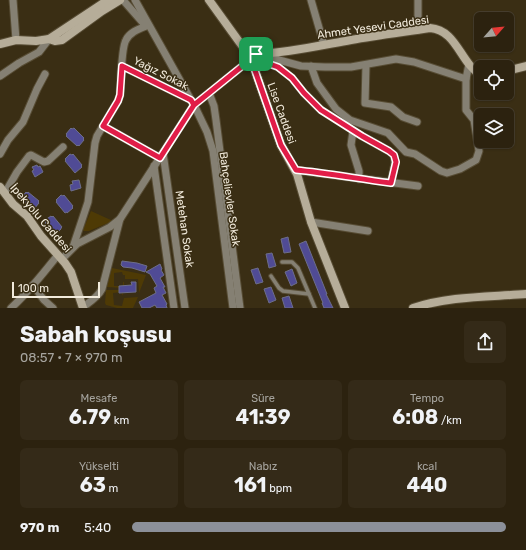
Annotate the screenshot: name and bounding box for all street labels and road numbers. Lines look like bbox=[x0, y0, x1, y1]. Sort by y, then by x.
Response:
street label: Ahmet Yesevi Caddesi bbox=[316, 13, 430, 42]
street label: Yağız Sokak bbox=[131, 54, 191, 93]
street label: Lise Caddesi bbox=[264, 81, 299, 146]
street label: Bahçelievler Sokak bbox=[216, 151, 243, 248]
street label: İpekyolu Caddesi bbox=[7, 181, 75, 255]
street label: Metehan Sokak bbox=[173, 190, 196, 269]

